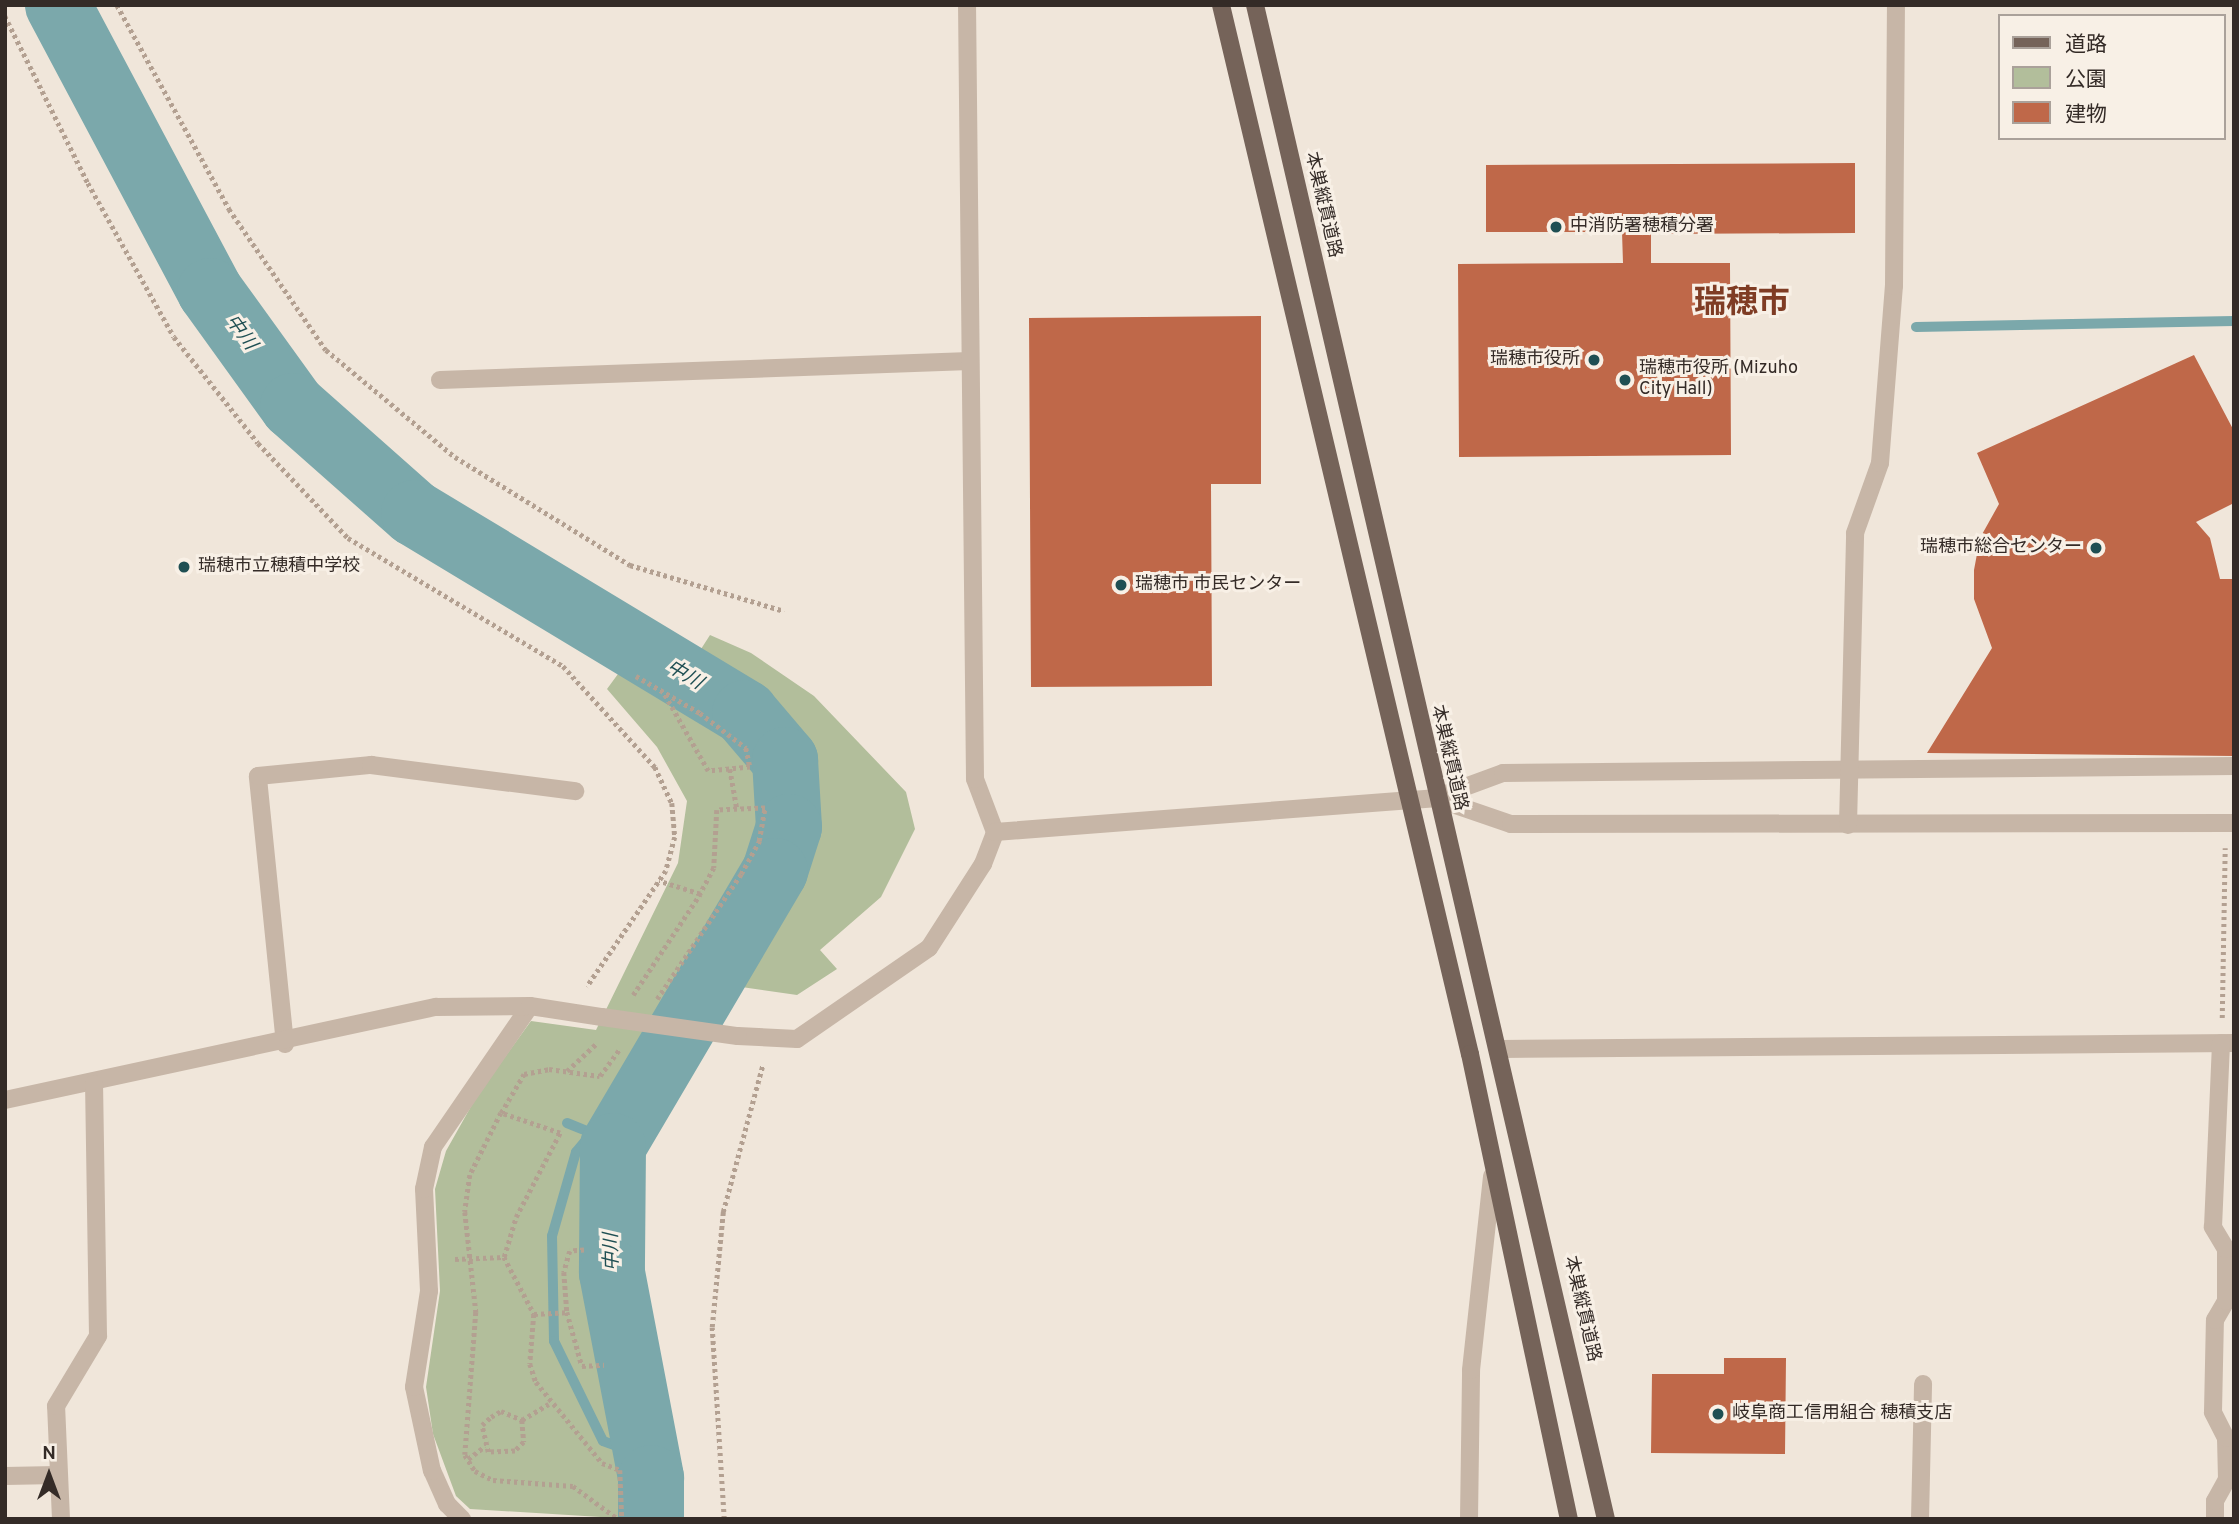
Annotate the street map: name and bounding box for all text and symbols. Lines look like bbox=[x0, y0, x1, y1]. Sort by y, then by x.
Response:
legend bbox=[1997, 14, 2225, 140]
text: 道路 bbox=[2065, 32, 2107, 59]
text: 公園 bbox=[2065, 67, 2107, 94]
text: 建物 bbox=[2065, 102, 2107, 129]
street label: 本巣縦貫道路 bbox=[1299, 150, 1345, 260]
place label: 中消防署穂積分署 bbox=[1570, 216, 1714, 238]
marker: 中消防署穂積分署 bbox=[1548, 219, 1564, 235]
district label: 瑞穂市 bbox=[1694, 285, 1790, 323]
water label: 中川 bbox=[220, 311, 260, 355]
place label: 瑞穂市役所 bbox=[1490, 349, 1580, 371]
marker: 瑞穂市役所 bbox=[1586, 352, 1602, 368]
place label: 瑞穂市役所 (Mizuho City Hall) bbox=[1639, 359, 1798, 402]
marker: 瑞穂市役所 (Mizuho City Hall) bbox=[1617, 372, 1633, 388]
place label: 瑞穂市総合センター bbox=[1920, 537, 2082, 559]
marker: 瑞穂市総合センター bbox=[2088, 540, 2104, 556]
place label: 瑞穂市立穂積中学校 bbox=[198, 556, 360, 578]
marker: 瑞穂市立穂積中学校 bbox=[176, 559, 192, 575]
place label: 瑞穂市 市民センター bbox=[1135, 574, 1301, 596]
marker: 瑞穂市 市民センター bbox=[1113, 577, 1129, 593]
water label: 中川 bbox=[662, 656, 706, 696]
street label: 本巣縦貫道路 bbox=[1425, 703, 1471, 813]
water label: 中川 bbox=[601, 1233, 625, 1271]
street label: 本巣縦貫道路 bbox=[1558, 1254, 1604, 1364]
place label: 岐阜商工信用組合 穂積支店 bbox=[1732, 1403, 1952, 1425]
marker: 岐阜商工信用組合 穂積支店 bbox=[1710, 1406, 1726, 1422]
north arrow bbox=[14, 1440, 84, 1510]
text: N bbox=[42, 1442, 56, 1466]

